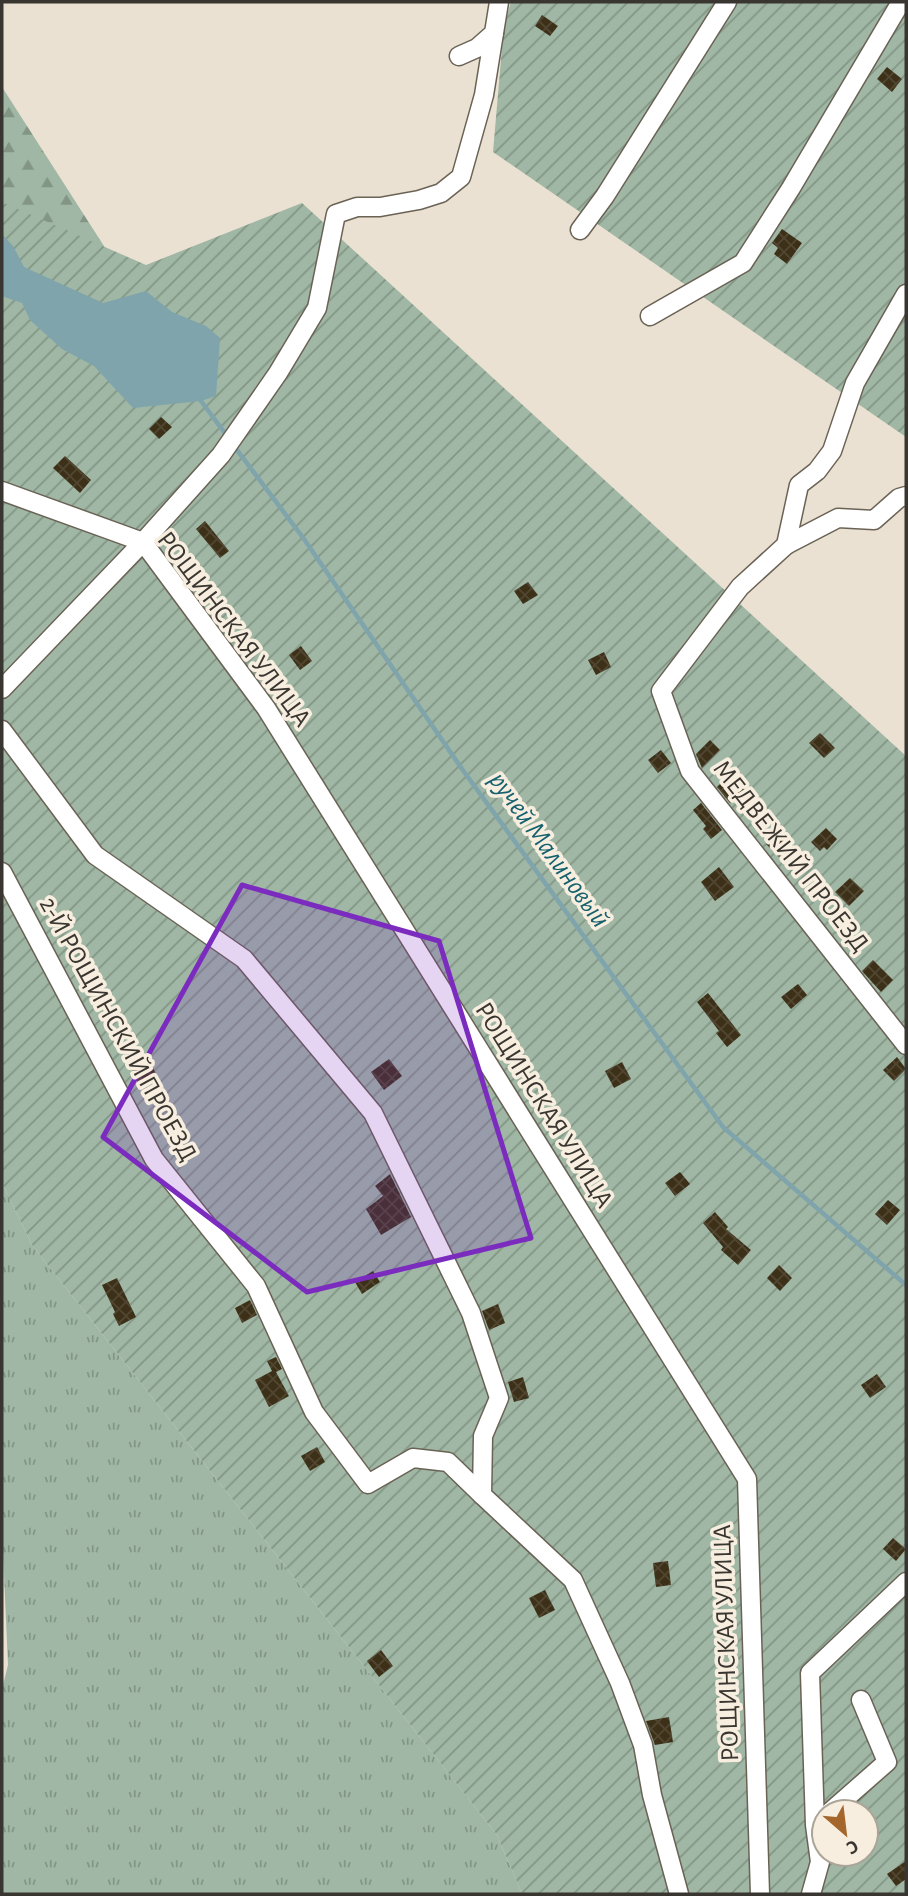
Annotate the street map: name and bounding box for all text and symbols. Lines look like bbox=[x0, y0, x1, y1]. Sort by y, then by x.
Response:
street label: РОЩИНСКАЯ УЛИЦА bbox=[152, 526, 316, 732]
street label: МЕДВЕЖИЙ ПРОЕЗД bbox=[708, 755, 874, 957]
water label: ручей Малиновый bbox=[483, 767, 615, 933]
street label: 2-Й РОЩИНСКИЙ ПРОЕЗД bbox=[35, 893, 201, 1165]
street label: РОЩИНСКАЯ УЛИЦА bbox=[470, 998, 618, 1212]
street label: РОЩИНСКАЯ УЛИЦА bbox=[709, 1524, 743, 1762]
north arrow bbox=[810, 1798, 880, 1868]
text: С bbox=[843, 1836, 861, 1858]

